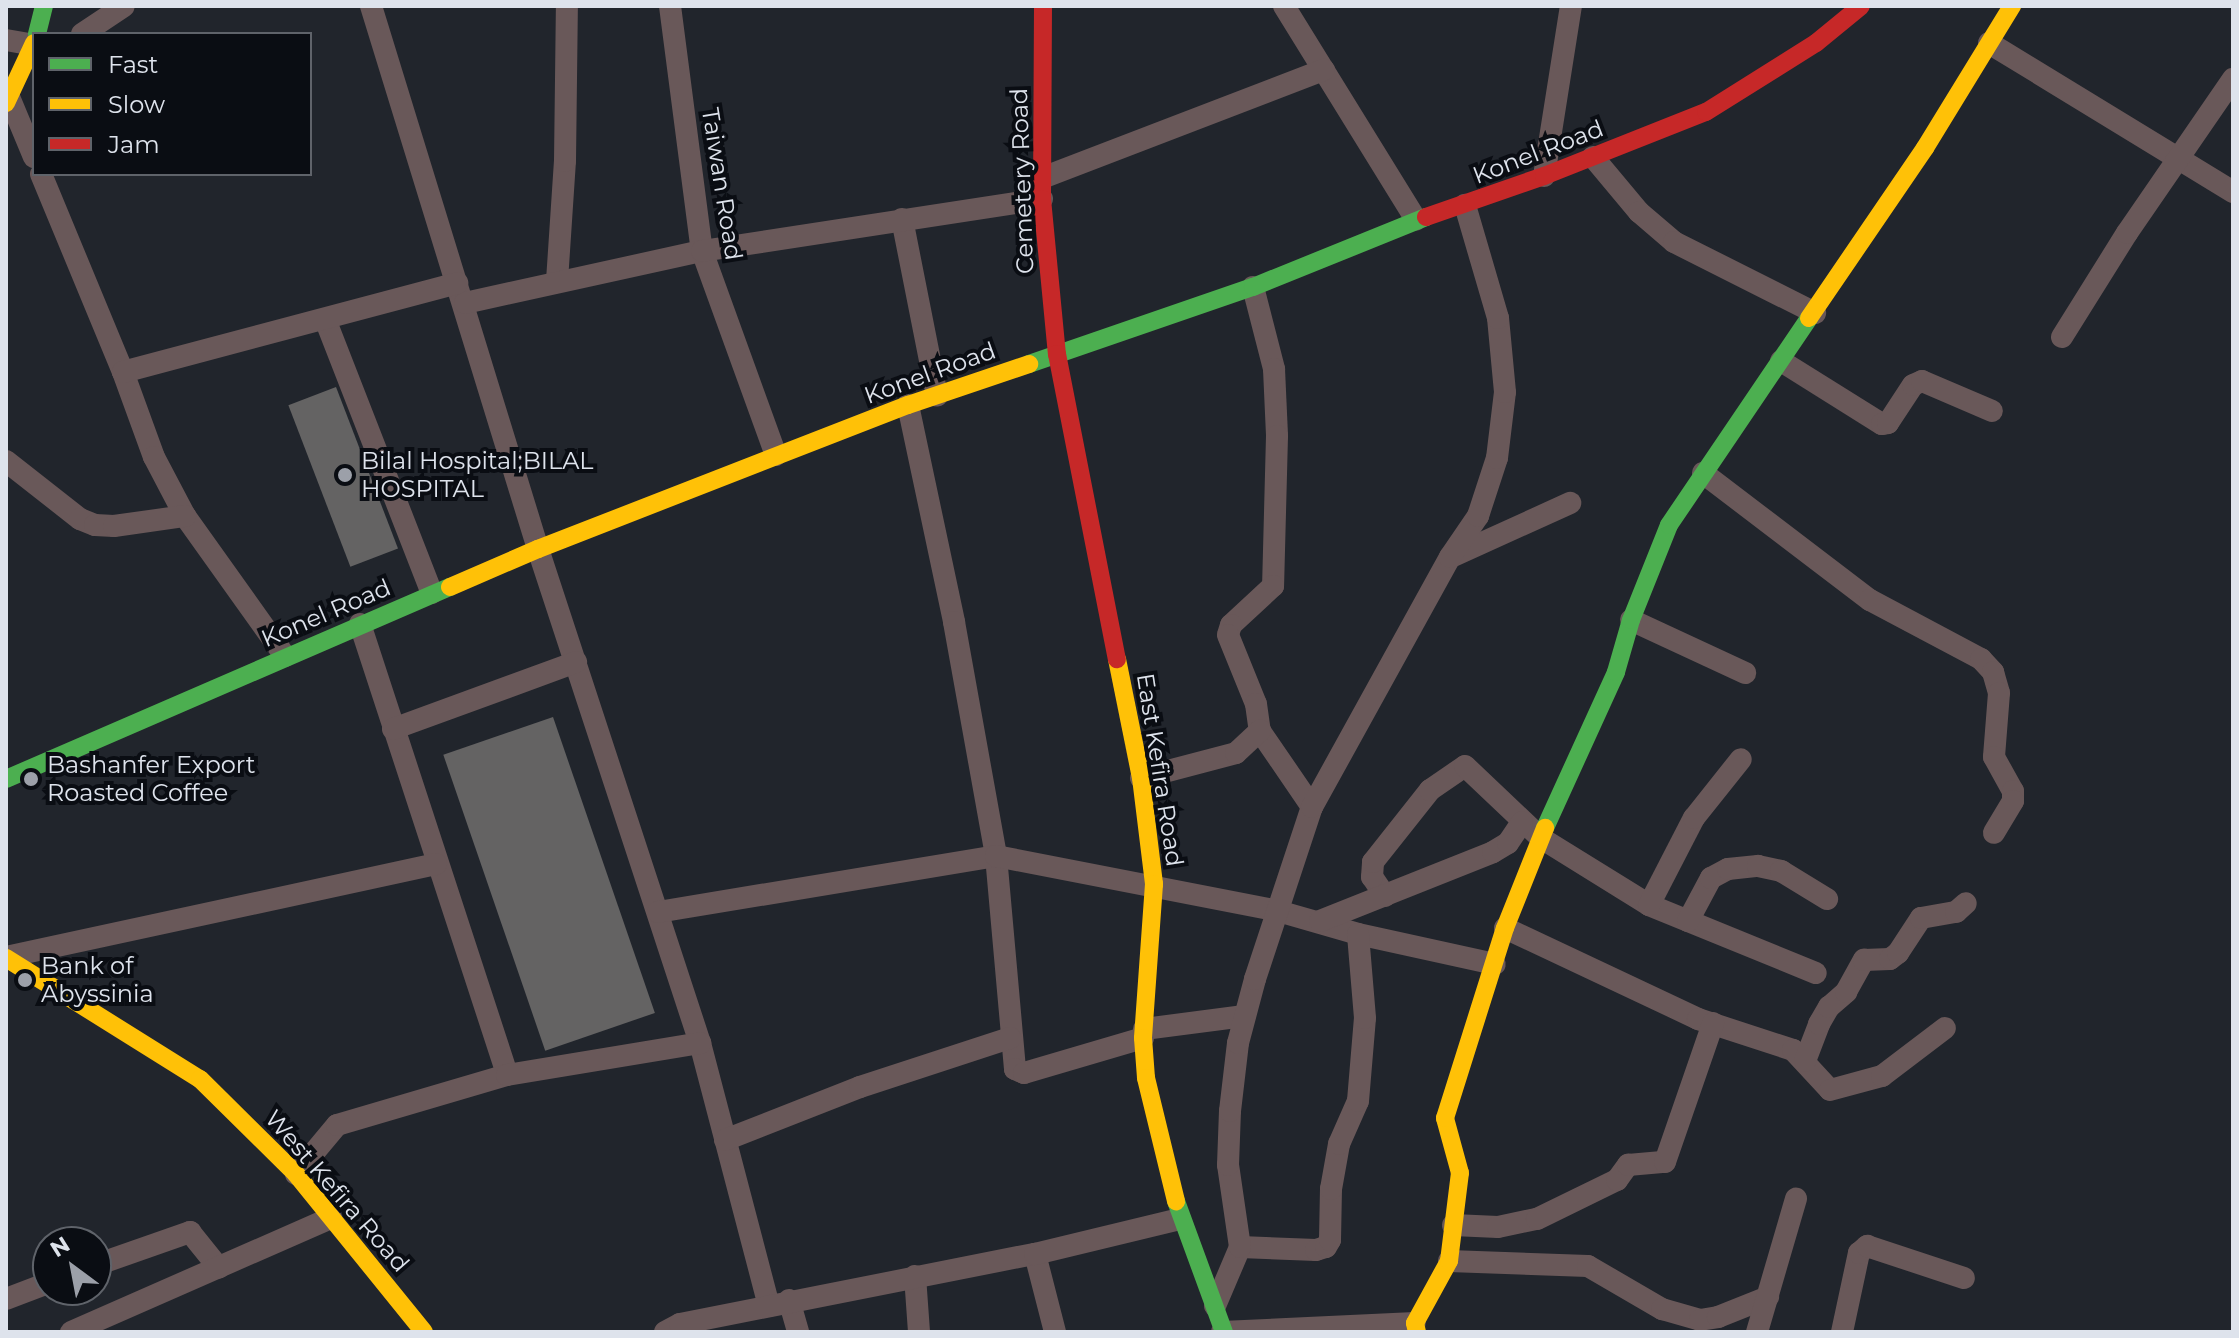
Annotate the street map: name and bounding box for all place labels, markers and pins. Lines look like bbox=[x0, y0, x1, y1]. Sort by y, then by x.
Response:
place label: Bilal Hospital;BILAL HOSPITAL bbox=[361, 447, 593, 503]
marker: Bilal Hospital;BILAL HOSPITAL bbox=[336, 466, 354, 484]
place label: Bashanfer Export Roasted Coffee bbox=[47, 751, 255, 807]
marker: Bashanfer Export Roasted Coffee bbox=[22, 770, 40, 788]
place label: Bank of Abyssinia bbox=[41, 952, 154, 1008]
marker: Bank of Abyssinia bbox=[16, 971, 34, 989]

